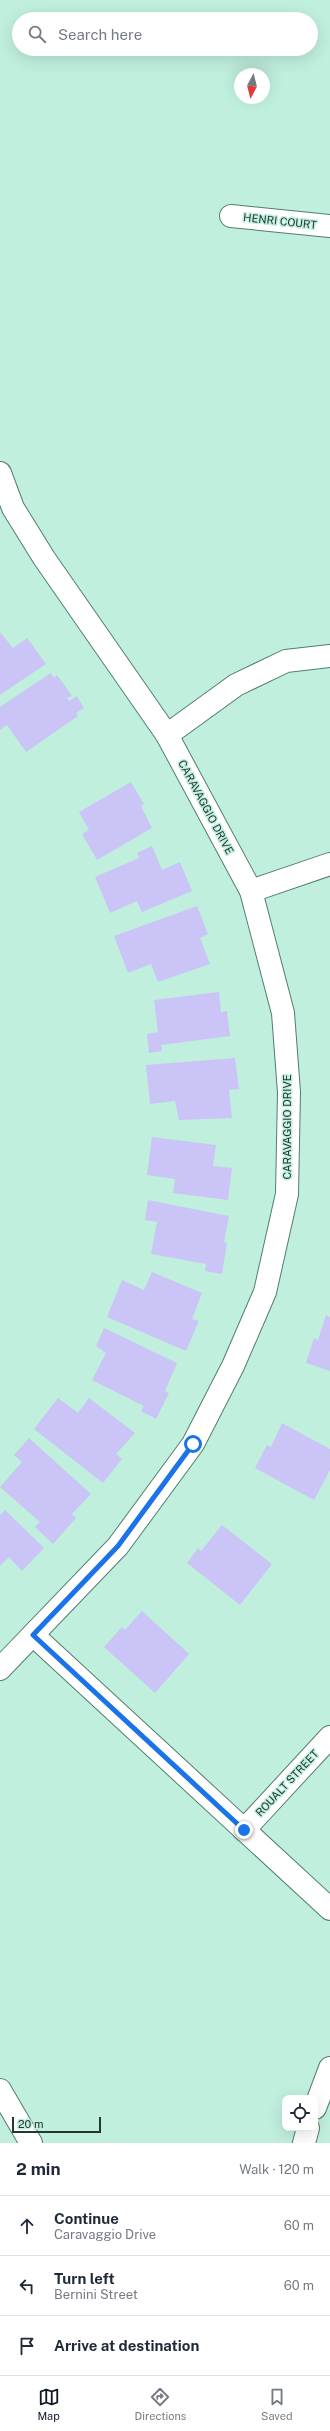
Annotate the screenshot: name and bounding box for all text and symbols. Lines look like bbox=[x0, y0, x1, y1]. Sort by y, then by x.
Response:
search box bbox=[12, 12, 318, 56]
icon: search bbox=[26, 23, 48, 45]
text: Search here bbox=[58, 26, 142, 43]
north arrow bbox=[234, 68, 270, 104]
street label: HENRI COURT bbox=[243, 211, 318, 231]
street label: CARAVAGGIO DRIVE bbox=[176, 758, 236, 856]
street label: CARAVAGGIO DRIVE bbox=[281, 1074, 293, 1180]
route start bbox=[184, 1435, 202, 1453]
street label: ROUALT STREET bbox=[253, 1747, 321, 1819]
route end bbox=[235, 1821, 253, 1839]
map controls bbox=[282, 2095, 318, 2131]
button: locate bbox=[282, 2095, 318, 2131]
scale bar bbox=[12, 2115, 101, 2134]
text: 20 m bbox=[18, 2118, 43, 2130]
text: 2 min bbox=[16, 2159, 61, 2179]
text: Walk · 120 m bbox=[239, 2162, 314, 2177]
text: Continue bbox=[54, 2210, 119, 2227]
icon: ahead bbox=[16, 2215, 38, 2237]
text: 60 m bbox=[284, 2218, 314, 2233]
text: Caravaggio Drive bbox=[54, 2227, 156, 2242]
text: Turn left bbox=[54, 2270, 115, 2287]
icon: left bbox=[16, 2275, 38, 2297]
text: 60 m bbox=[284, 2278, 314, 2293]
text: Bernini Street bbox=[54, 2287, 138, 2302]
icon: arrive bbox=[16, 2335, 38, 2357]
text: Arrive at destination bbox=[54, 2337, 199, 2354]
tab: Map bbox=[37, 2386, 60, 2422]
tab: Directions bbox=[135, 2386, 186, 2422]
tab: Saved bbox=[261, 2386, 293, 2422]

